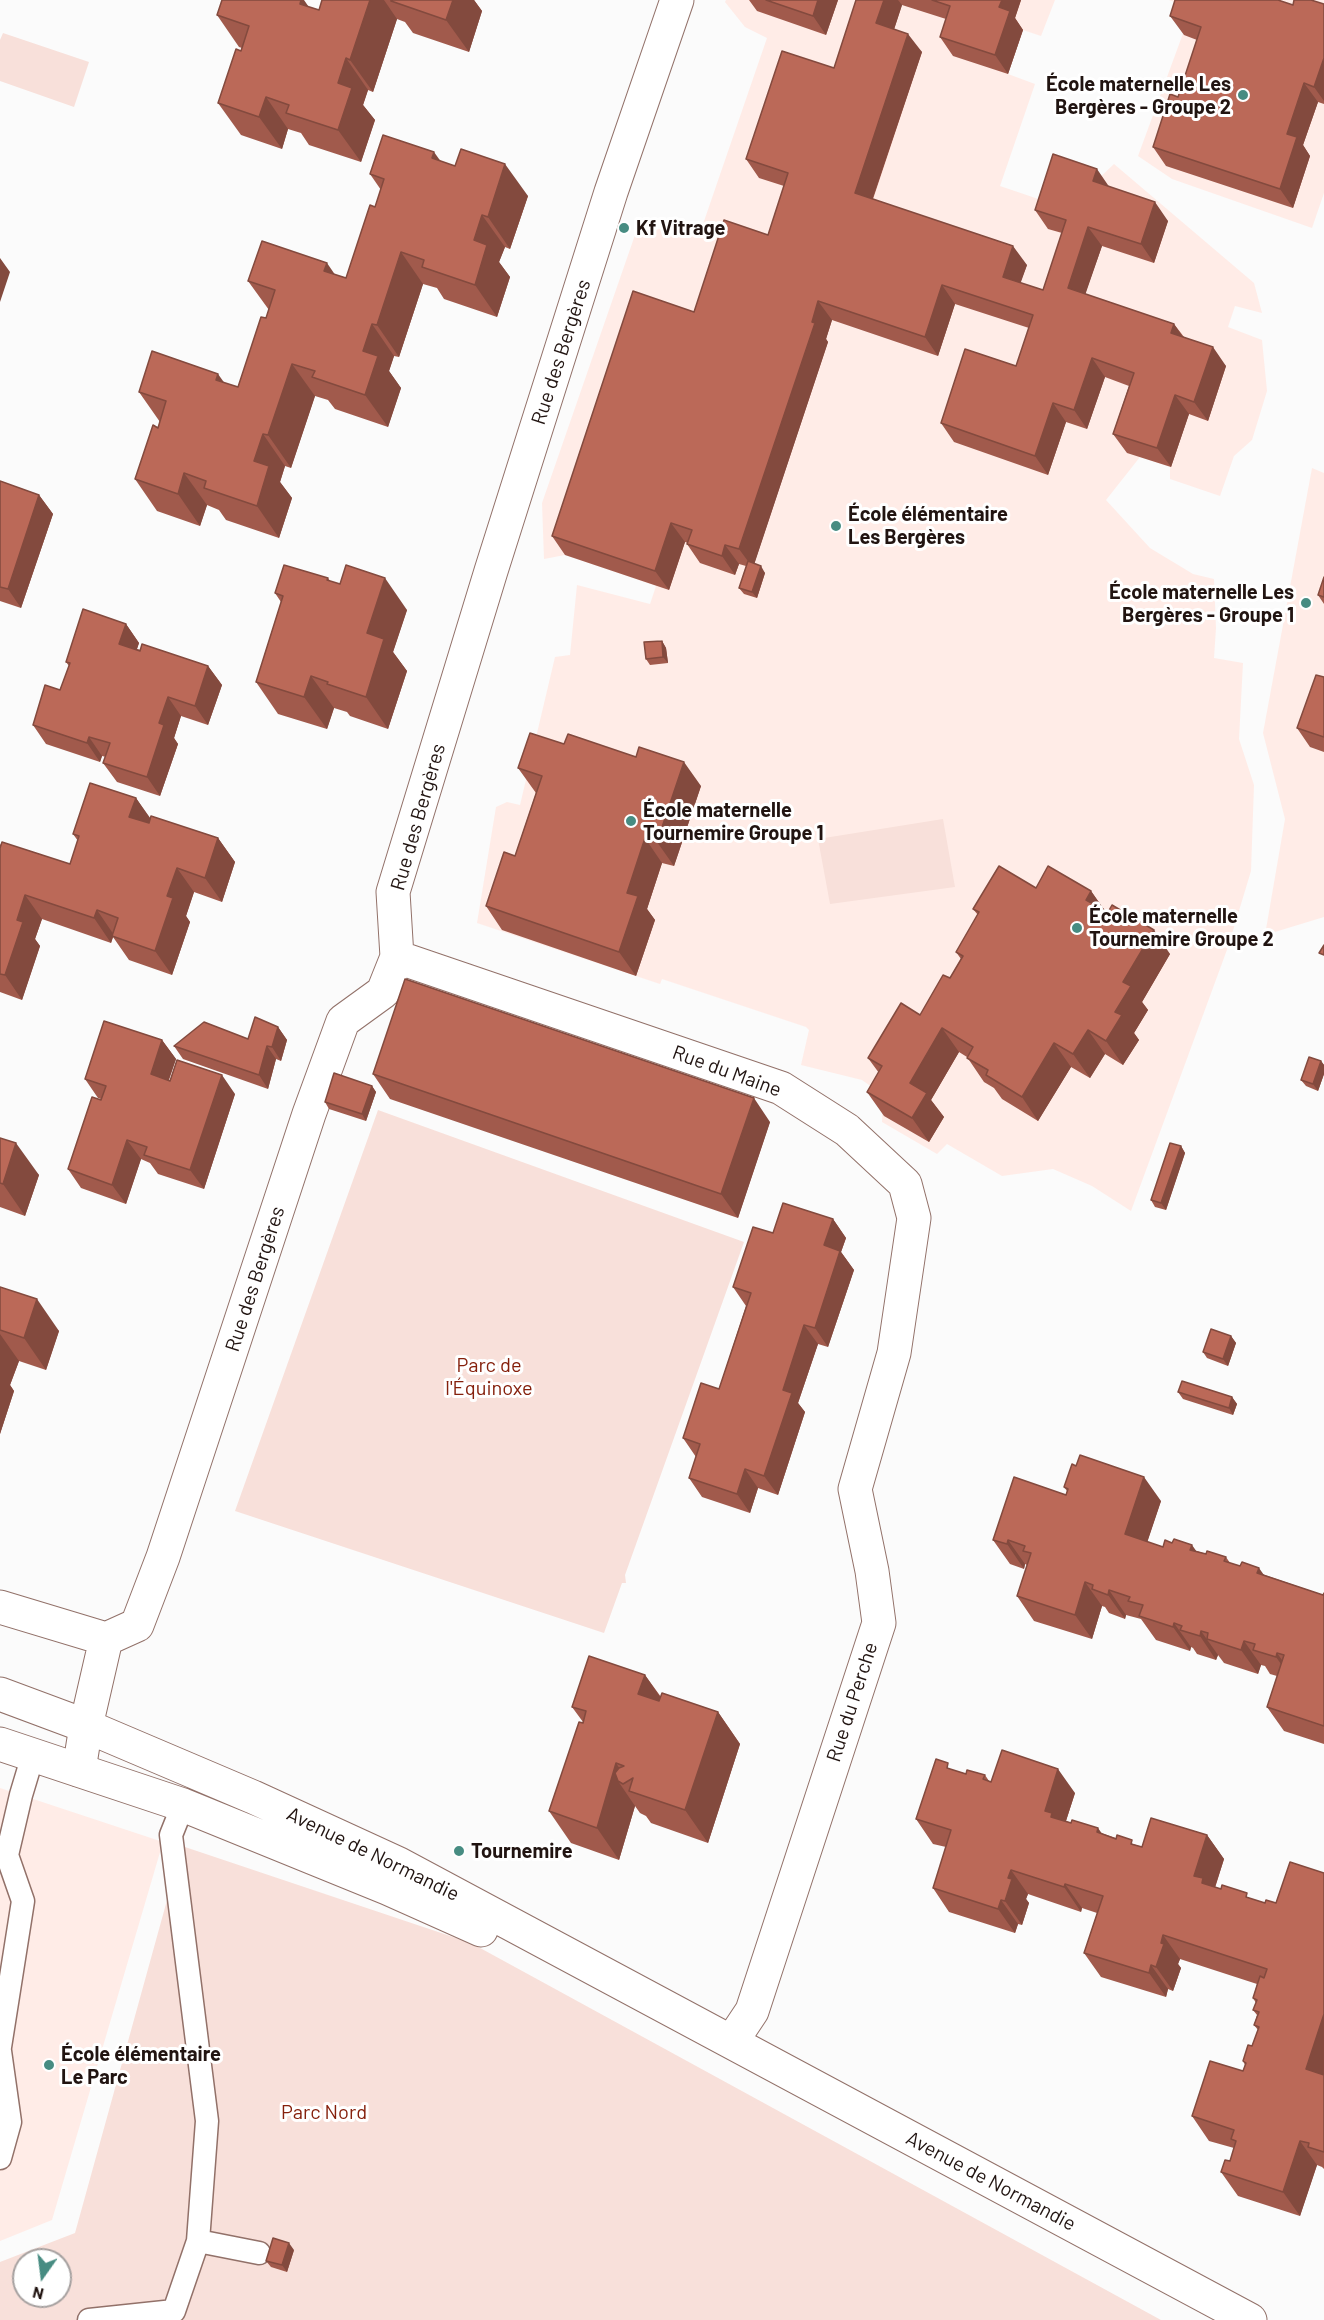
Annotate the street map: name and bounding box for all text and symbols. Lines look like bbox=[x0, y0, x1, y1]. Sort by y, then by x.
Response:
place label: École maternelle Les Bergères - Groupe 2 bbox=[1046, 72, 1231, 119]
marker: École maternelle Les Bergères - Groupe 2 bbox=[1236, 88, 1250, 102]
place label: Kf Vitrage bbox=[636, 216, 726, 240]
marker: Kf Vitrage bbox=[617, 221, 631, 235]
street label: Rue des Bergères bbox=[526, 276, 596, 428]
place label: École élémentaire Les Bergères bbox=[848, 502, 1008, 549]
marker: École élémentaire Les Bergères bbox=[829, 519, 843, 533]
place label: École maternelle Les Bergères - Groupe 1 bbox=[1109, 580, 1294, 627]
marker: École maternelle Les Bergères - Groupe 1 bbox=[1299, 596, 1313, 610]
street label: Rue des Bergères bbox=[386, 741, 450, 893]
place label: École maternelle Tournemire Groupe 1 bbox=[643, 798, 824, 845]
marker: École maternelle Tournemire Groupe 1 bbox=[624, 814, 638, 828]
place label: École maternelle Tournemire Groupe 2 bbox=[1089, 904, 1274, 951]
marker: École maternelle Tournemire Groupe 2 bbox=[1070, 921, 1084, 935]
street label: Rue du Maine bbox=[669, 1040, 785, 1102]
street label: Rue des Bergères bbox=[220, 1203, 290, 1355]
park label: Parc de l'Équinoxe bbox=[445, 1353, 533, 1400]
street label: Rue du Perche bbox=[821, 1639, 883, 1765]
street label: Avenue de Normandie bbox=[283, 1802, 463, 1906]
place label: Tournemire bbox=[471, 1839, 573, 1863]
marker: Tournemire bbox=[452, 1844, 466, 1858]
place label: École élémentaire Le Parc bbox=[61, 2042, 221, 2089]
marker: École élémentaire Le Parc bbox=[42, 2058, 56, 2072]
park label: Parc Nord bbox=[281, 2100, 367, 2124]
street label: Avenue de Normandie bbox=[902, 2126, 1080, 2236]
north arrow bbox=[12, 2248, 72, 2308]
text: N bbox=[31, 2284, 45, 2305]

